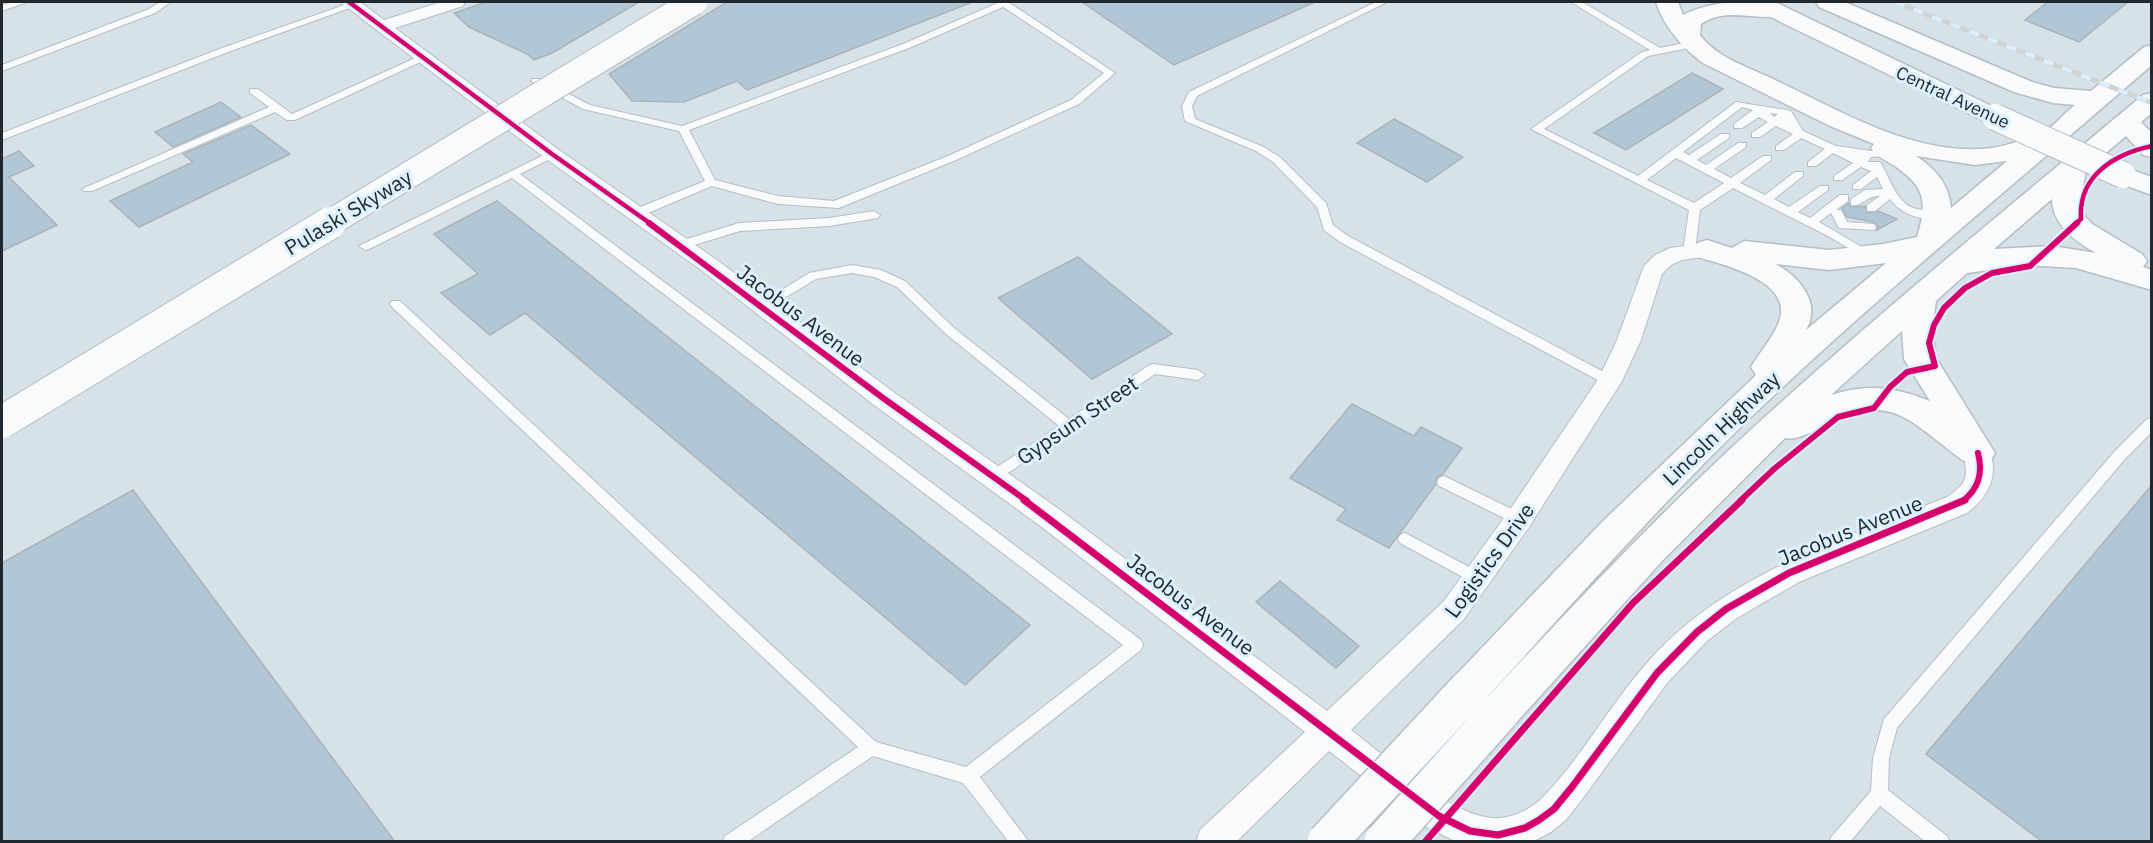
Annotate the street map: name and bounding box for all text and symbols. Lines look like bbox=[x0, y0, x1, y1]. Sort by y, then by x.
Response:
street label: Central Avenue bbox=[1892, 61, 2014, 133]
street label: Pulaski Skyway bbox=[279, 163, 418, 261]
street label: Jacobus Avenue bbox=[731, 258, 871, 372]
street label: Lincoln Highway bbox=[1656, 364, 1786, 491]
street label: Gypsum Street bbox=[1011, 369, 1143, 471]
street label: Jacobus Avenue bbox=[1774, 488, 1926, 572]
street label: Logistics Drive bbox=[1438, 497, 1540, 623]
street label: Jacobus Avenue bbox=[1121, 547, 1261, 661]

